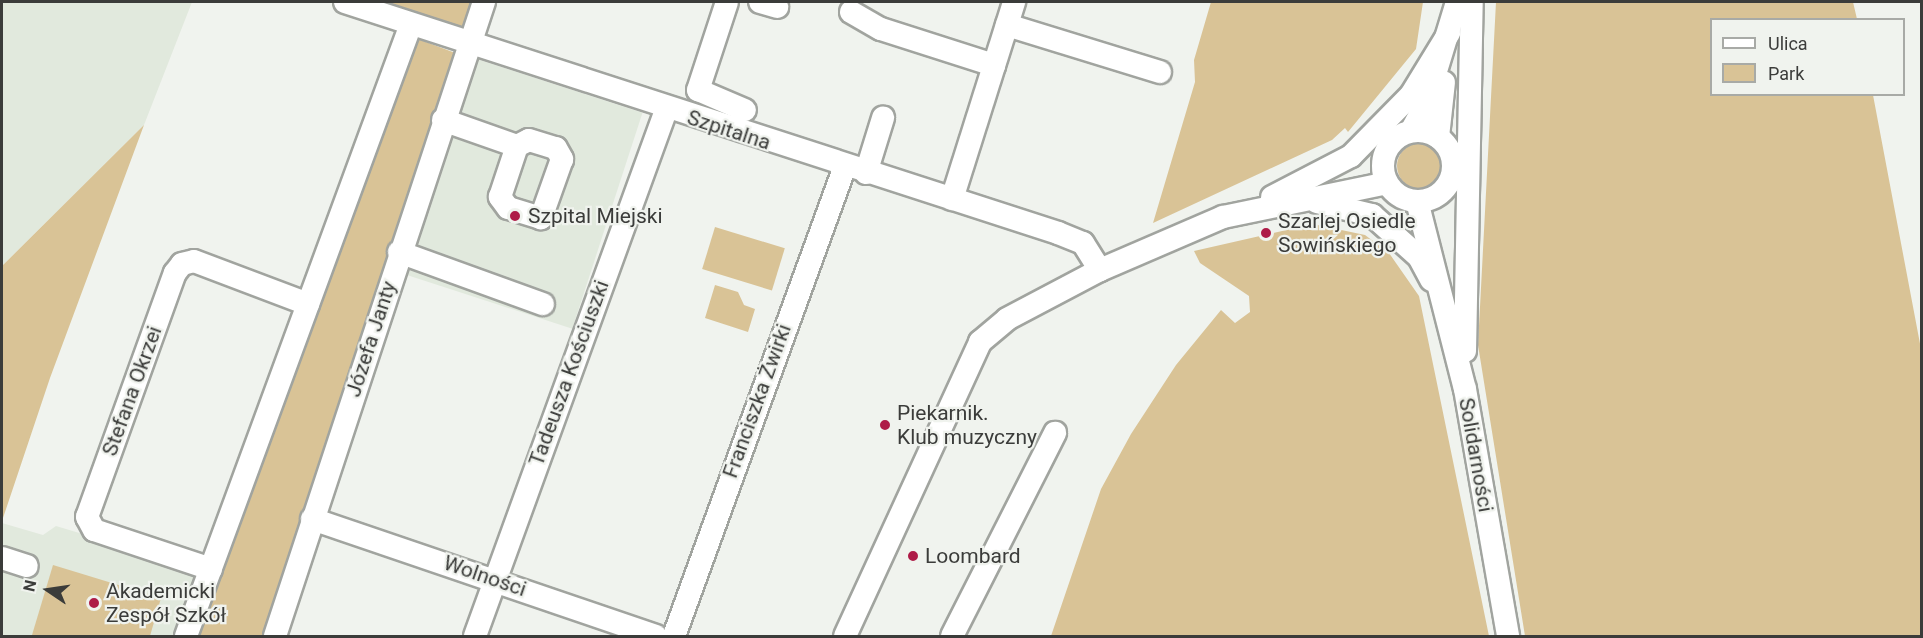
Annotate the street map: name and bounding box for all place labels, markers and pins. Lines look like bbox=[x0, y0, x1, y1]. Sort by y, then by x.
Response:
place label: Szpital Miejski bbox=[528, 203, 663, 229]
marker: Szpital Miejski bbox=[506, 207, 524, 225]
place label: Szarlej Osiedle Sowińskiego bbox=[1278, 208, 1416, 258]
marker: Szarlej Osiedle Sowińskiego bbox=[1259, 226, 1273, 240]
place label: Piekarnik. Klub muzyczny bbox=[897, 400, 1037, 450]
marker: Piekarnik. Klub muzyczny bbox=[878, 418, 892, 432]
place label: Loombard bbox=[925, 543, 1021, 569]
marker: Loombard bbox=[906, 549, 920, 563]
place label: Akademicki Zespół Szkół bbox=[106, 578, 226, 628]
marker: Akademicki Zespół Szkół bbox=[87, 596, 101, 610]

